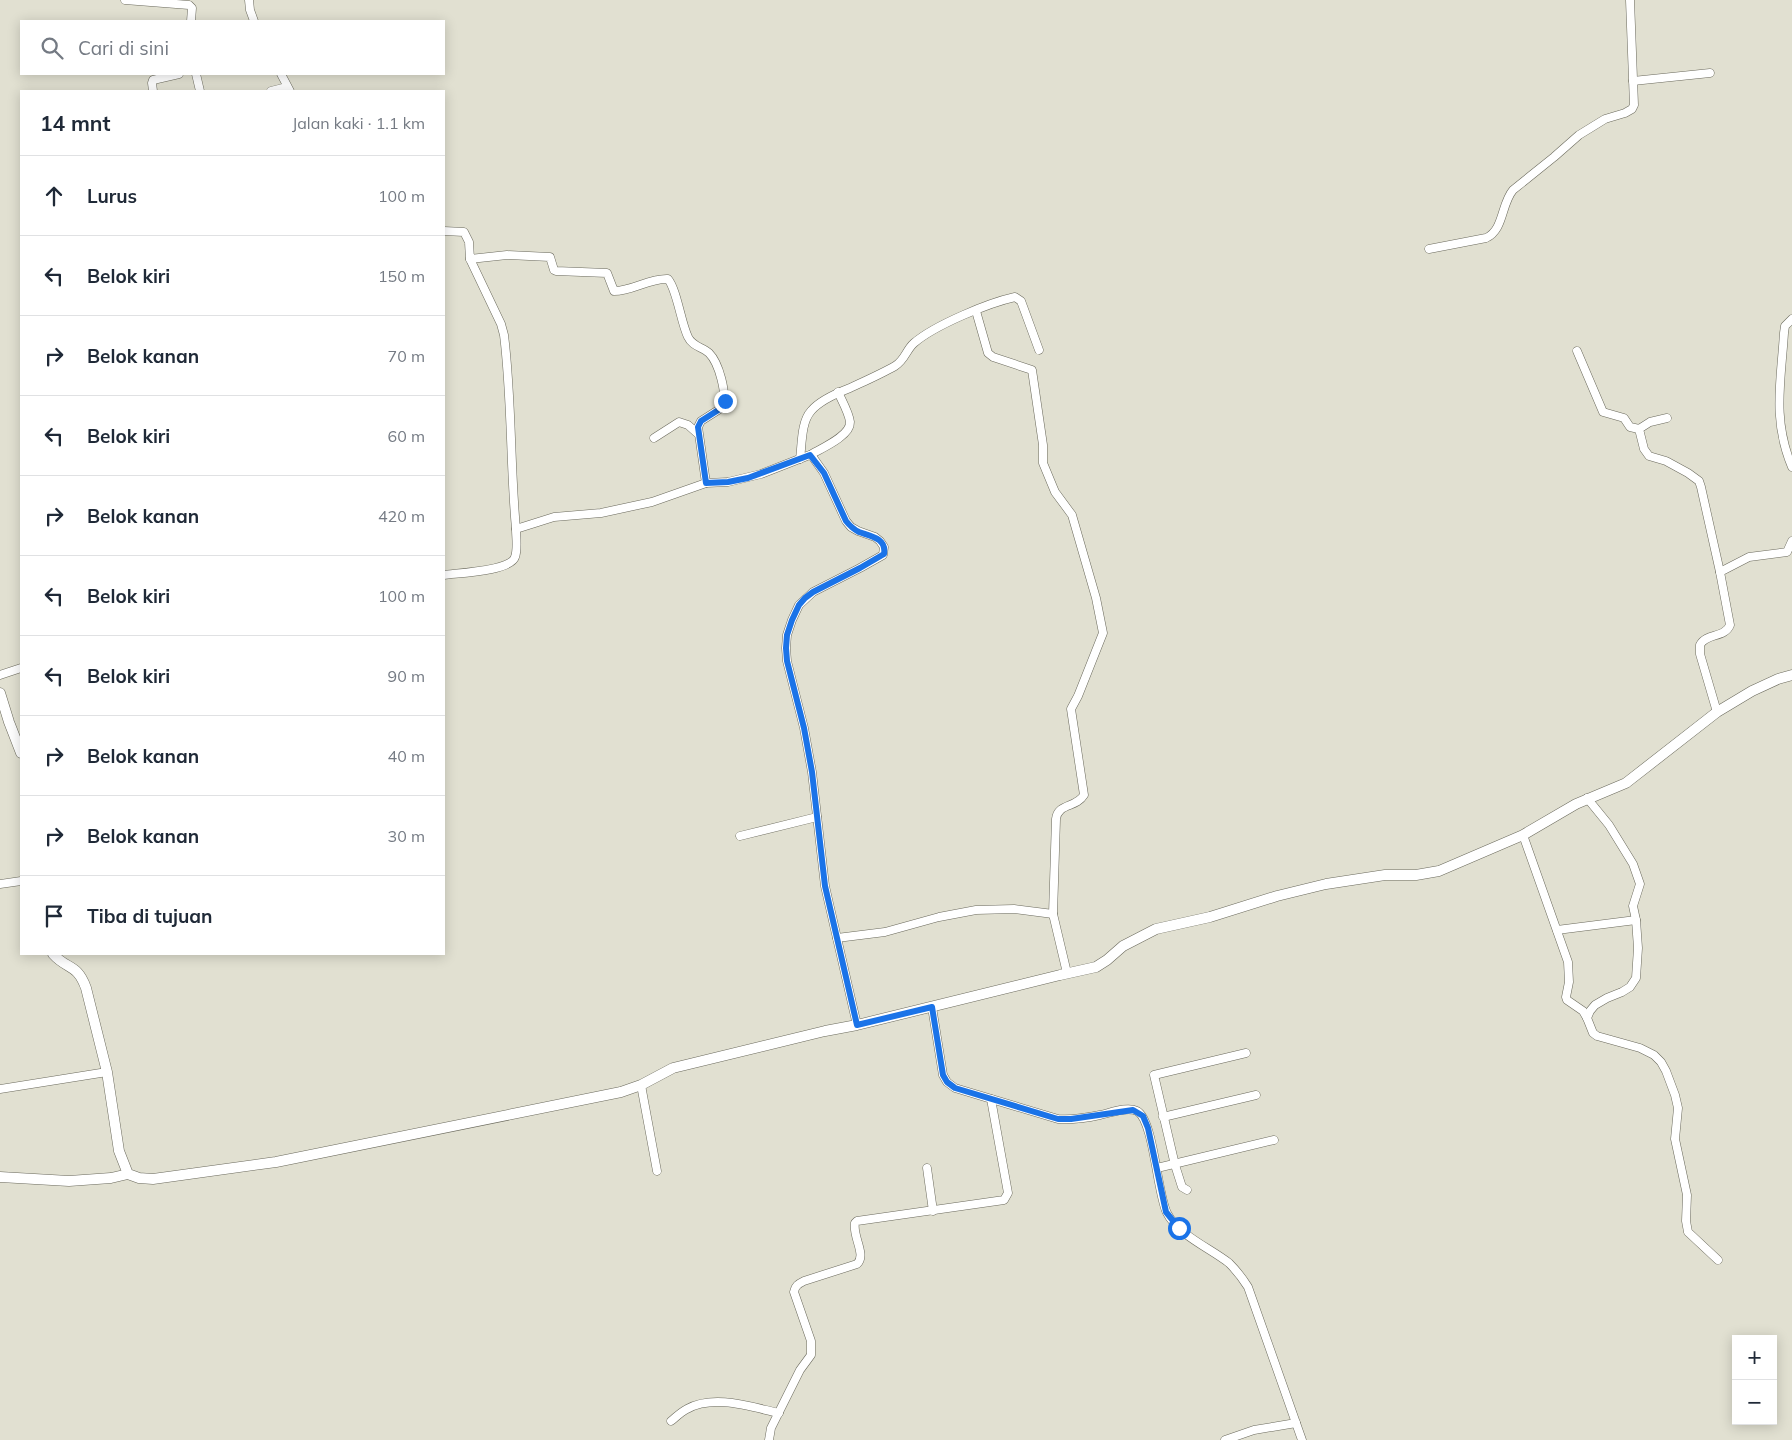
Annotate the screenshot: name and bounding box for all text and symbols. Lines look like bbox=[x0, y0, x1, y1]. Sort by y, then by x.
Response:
search box bbox=[20, 20, 445, 75]
icon: search bbox=[38, 34, 66, 62]
text: Cari di sini bbox=[78, 36, 169, 60]
text: 14 mnt bbox=[40, 110, 110, 136]
text: Jalan kaki · 1.1 km bbox=[292, 113, 425, 133]
icon: ahead bbox=[40, 182, 68, 210]
text: Lurus bbox=[87, 184, 137, 208]
text: 100 m bbox=[378, 186, 425, 206]
icon: left bbox=[40, 262, 68, 290]
text: Belok kiri bbox=[87, 264, 170, 288]
text: 150 m bbox=[378, 266, 425, 286]
icon: right bbox=[40, 342, 68, 370]
text: Belok kanan bbox=[87, 344, 199, 368]
text: 70 m bbox=[388, 346, 425, 366]
route end bbox=[714, 390, 737, 413]
icon: left bbox=[40, 422, 68, 450]
text: Belok kiri bbox=[87, 424, 170, 448]
text: 60 m bbox=[388, 426, 425, 446]
icon: right bbox=[40, 502, 68, 530]
text: Belok kanan bbox=[87, 504, 199, 528]
text: 420 m bbox=[378, 506, 425, 526]
icon: left bbox=[40, 582, 68, 610]
text: Belok kiri bbox=[87, 584, 170, 608]
text: 100 m bbox=[378, 586, 425, 606]
icon: left bbox=[40, 662, 68, 690]
text: Belok kiri bbox=[87, 664, 170, 688]
text: 90 m bbox=[388, 666, 425, 686]
icon: right bbox=[40, 742, 68, 770]
text: Belok kanan bbox=[87, 744, 199, 768]
text: 40 m bbox=[388, 746, 425, 766]
icon: right bbox=[40, 822, 68, 850]
text: Belok kanan bbox=[87, 824, 199, 848]
text: 30 m bbox=[388, 826, 425, 846]
icon: arrive bbox=[40, 902, 68, 930]
text: Tiba di tujuan bbox=[87, 904, 212, 928]
route start bbox=[1168, 1217, 1191, 1240]
map controls bbox=[1732, 1335, 1777, 1425]
button: + bbox=[1732, 1335, 1777, 1380]
button: − bbox=[1732, 1380, 1777, 1425]

